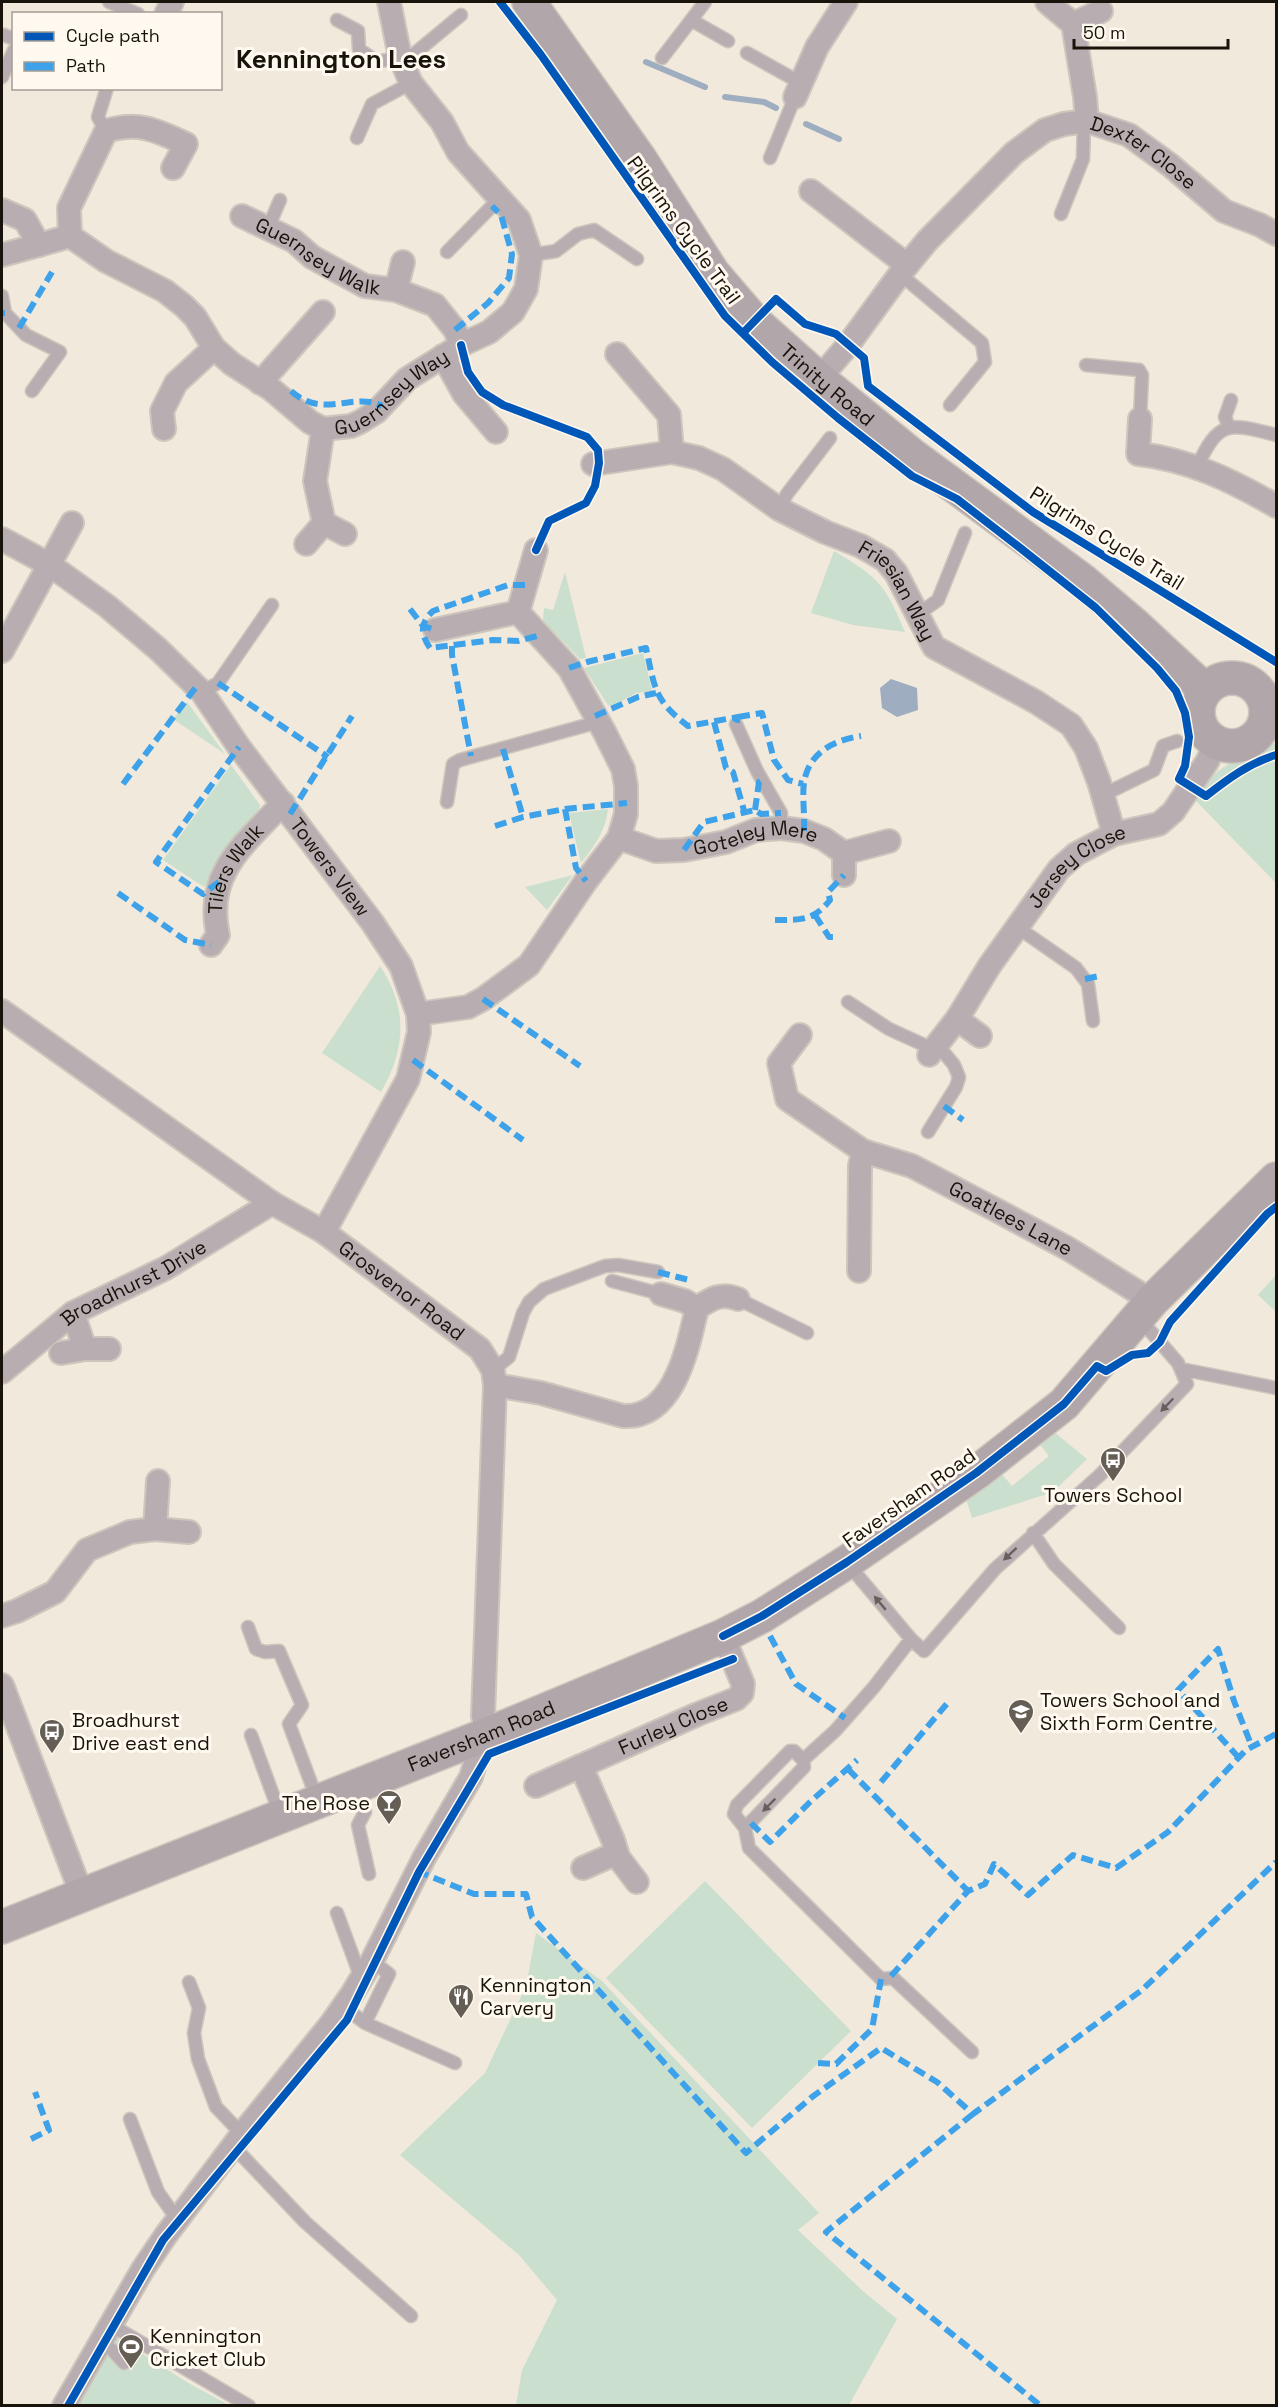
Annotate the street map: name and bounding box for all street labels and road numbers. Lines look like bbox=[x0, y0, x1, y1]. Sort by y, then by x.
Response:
street label: Dexter Close bbox=[1087, 110, 1202, 195]
street label: Pilgrims Cycle Trail bbox=[621, 151, 747, 309]
street label: Guernsey Walk bbox=[251, 211, 382, 301]
street label: Trinity Road bbox=[775, 338, 880, 432]
street label: Guernsey Way bbox=[333, 343, 454, 441]
street label: Pilgrims Cycle Trail bbox=[1025, 480, 1189, 596]
street label: Friesian Way bbox=[854, 534, 942, 645]
street label: Towers View bbox=[284, 812, 376, 922]
street label: Goteley Mere bbox=[691, 814, 822, 861]
street label: Tilers Walk bbox=[202, 818, 269, 914]
street label: Jersey Close bbox=[1022, 819, 1128, 914]
street label: Goatlees Lane bbox=[945, 1175, 1077, 1262]
street label: Broadhurst Drive bbox=[55, 1233, 211, 1331]
street label: Grosvenor Road bbox=[333, 1234, 470, 1346]
street label: Faversham Road bbox=[837, 1442, 981, 1554]
street label: Furley Close bbox=[614, 1690, 732, 1761]
street label: Faversham Road bbox=[404, 1694, 559, 1778]

